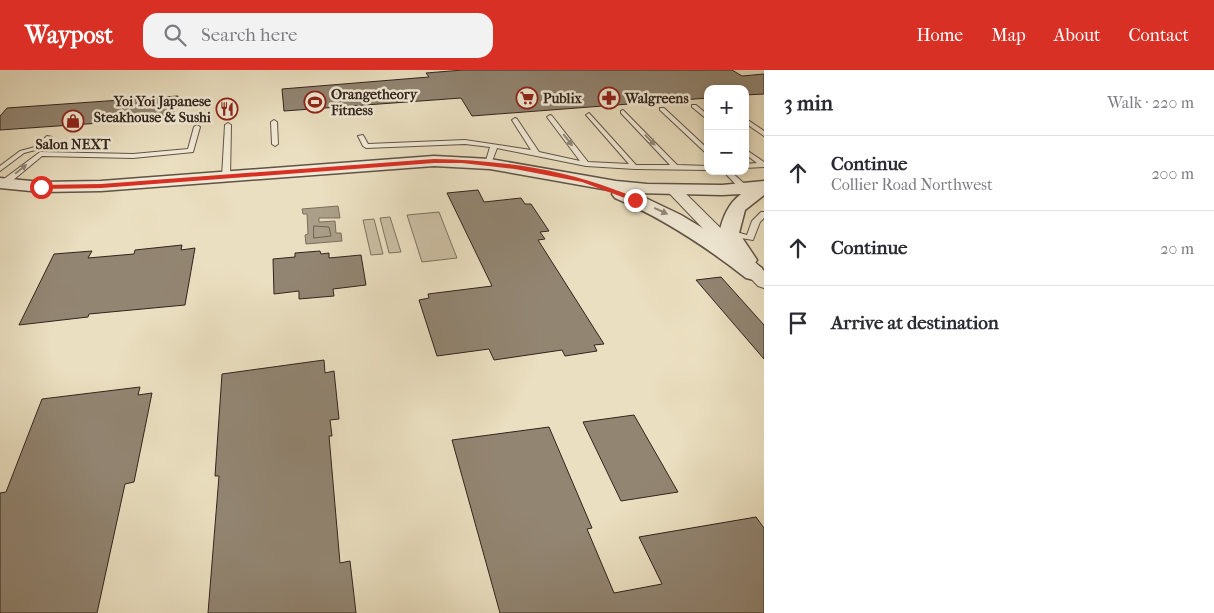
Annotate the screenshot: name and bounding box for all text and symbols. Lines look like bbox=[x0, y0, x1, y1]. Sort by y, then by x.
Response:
search box bbox=[143, 13, 493, 58]
text: Waypost bbox=[25, 21, 113, 49]
icon: search bbox=[161, 21, 189, 49]
text: Search here bbox=[201, 24, 297, 46]
text: Home bbox=[916, 25, 963, 46]
text: Map bbox=[991, 25, 1026, 46]
text: About bbox=[1054, 25, 1100, 46]
text: Contact bbox=[1128, 25, 1189, 46]
map controls bbox=[704, 85, 749, 175]
button: + bbox=[704, 85, 749, 130]
place label: Orangetheory Fitness bbox=[330, 86, 419, 119]
supermarket icon: Publix bbox=[515, 86, 539, 110]
pharmacy icon: Walgreens bbox=[597, 86, 621, 110]
sports icon: Orangetheory Fitness bbox=[303, 90, 327, 114]
place label: Publix bbox=[543, 90, 583, 107]
place label: Walgreens bbox=[624, 90, 689, 107]
text: 3 min bbox=[784, 91, 833, 115]
place label: Yoi Yoi Japanese Steakhouse & Sushi bbox=[94, 93, 212, 126]
text: Walk · 220 m bbox=[1107, 93, 1194, 112]
restaurant icon: Yoi Yoi Japanese Steakhouse & Sushi bbox=[215, 97, 239, 121]
shop icon: Salon NEXT bbox=[61, 109, 85, 133]
button: − bbox=[704, 130, 749, 175]
one-way arrow bbox=[563, 133, 573, 147]
one-way arrow bbox=[644, 134, 656, 146]
place label: Salon NEXT bbox=[35, 136, 111, 153]
text: Continue bbox=[831, 153, 907, 175]
icon: ahead bbox=[784, 159, 812, 187]
one-way arrow bbox=[15, 163, 28, 174]
text: 200 m bbox=[1151, 164, 1194, 183]
text: Collier Road Northwest bbox=[831, 175, 993, 194]
route start bbox=[30, 176, 53, 199]
route end bbox=[624, 189, 647, 212]
one-way arrow bbox=[654, 208, 668, 216]
icon: ahead bbox=[784, 234, 812, 262]
text: Continue bbox=[831, 237, 907, 259]
text: 20 m bbox=[1160, 239, 1194, 258]
icon: arrive bbox=[784, 309, 812, 337]
text: Arrive at destination bbox=[831, 312, 999, 334]

